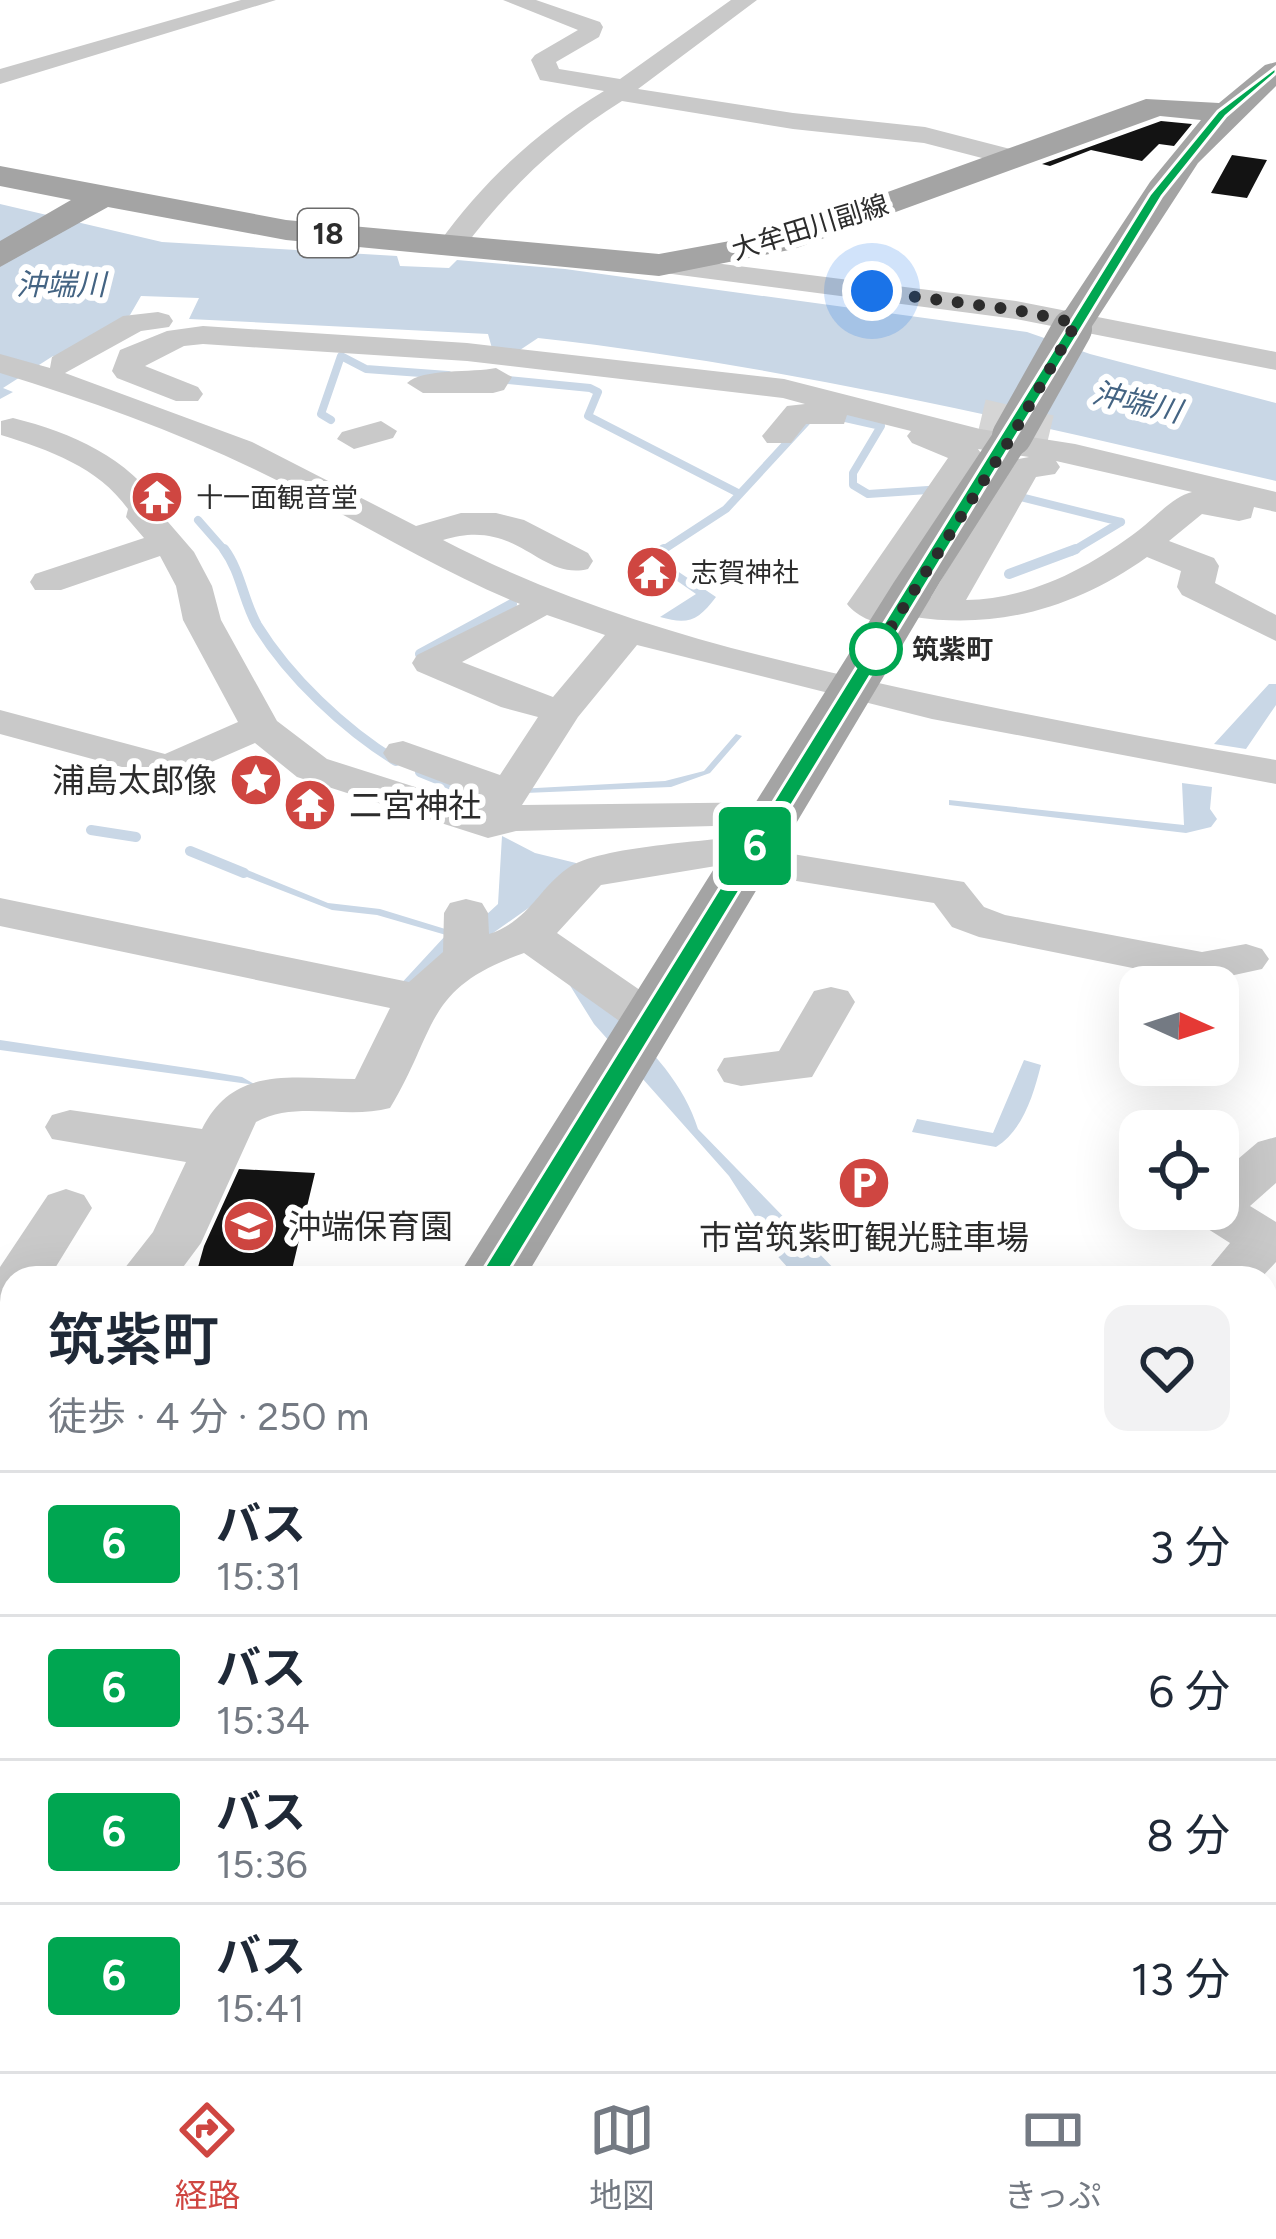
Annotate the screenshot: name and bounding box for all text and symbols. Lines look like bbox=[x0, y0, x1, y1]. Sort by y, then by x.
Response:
street label: 大牟田川副線 bbox=[728, 188, 892, 266]
road number: 18 bbox=[298, 209, 358, 257]
your location bbox=[842, 261, 902, 321]
water label: 沖端川 bbox=[16, 266, 109, 303]
water label: 沖端川 bbox=[1089, 374, 1188, 431]
temple icon: 十一面観音堂 bbox=[129, 469, 185, 525]
place label: 十一面観音堂 bbox=[196, 481, 358, 514]
temple icon: 志賀神社 bbox=[624, 544, 680, 600]
place label: 志賀神社 bbox=[691, 556, 799, 589]
marker: 筑紫町 bbox=[851, 624, 901, 674]
place label: 筑紫町 bbox=[912, 633, 993, 666]
place icon: 浦島太郎像 bbox=[228, 752, 284, 808]
place label: 浦島太郎像 bbox=[52, 761, 217, 800]
temple icon: 二宮神社 bbox=[282, 777, 338, 833]
place label: 二宮神社 bbox=[349, 786, 481, 825]
line badge: 6 bbox=[716, 807, 794, 885]
text: 6 bbox=[743, 820, 767, 871]
north arrow bbox=[1119, 966, 1239, 1086]
map controls bbox=[1119, 966, 1239, 1230]
button: locate bbox=[1119, 1110, 1239, 1230]
parking icon: 市営筑紫町観光駐車場 bbox=[836, 1155, 892, 1211]
school or university icon: 沖端保育園 bbox=[221, 1198, 277, 1254]
place label: 沖端保育園 bbox=[288, 1207, 453, 1246]
place label: 市営筑紫町観光駐車場 bbox=[699, 1218, 1029, 1257]
button: heart bbox=[1104, 1305, 1230, 1431]
text: 筑紫町 bbox=[48, 1306, 219, 1374]
text: 徒歩 · 4 分 · 250 m bbox=[48, 1393, 369, 1440]
text: バス bbox=[216, 1497, 306, 1551]
text: 6 bbox=[102, 1518, 126, 1569]
text: 3 分 bbox=[1149, 1520, 1230, 1574]
text: 15:31 bbox=[216, 1553, 302, 1600]
text: バス bbox=[216, 1641, 306, 1695]
text: 6 bbox=[102, 1662, 126, 1713]
text: 6 分 bbox=[1148, 1664, 1230, 1718]
text: 15:34 bbox=[216, 1697, 310, 1744]
text: バス bbox=[216, 1785, 306, 1839]
text: 6 bbox=[102, 1806, 126, 1857]
text: 8 分 bbox=[1146, 1808, 1230, 1862]
text: 15:36 bbox=[216, 1841, 308, 1888]
text: バス bbox=[216, 1929, 306, 1983]
text: 6 bbox=[102, 1950, 126, 2001]
text: 13 分 bbox=[1131, 1952, 1230, 2006]
text: 15:41 bbox=[216, 1985, 305, 2032]
tab: 経路 bbox=[174, 2097, 240, 2217]
tab: 地図 bbox=[589, 2097, 655, 2217]
tab: きっぷ bbox=[1004, 2097, 1102, 2217]

